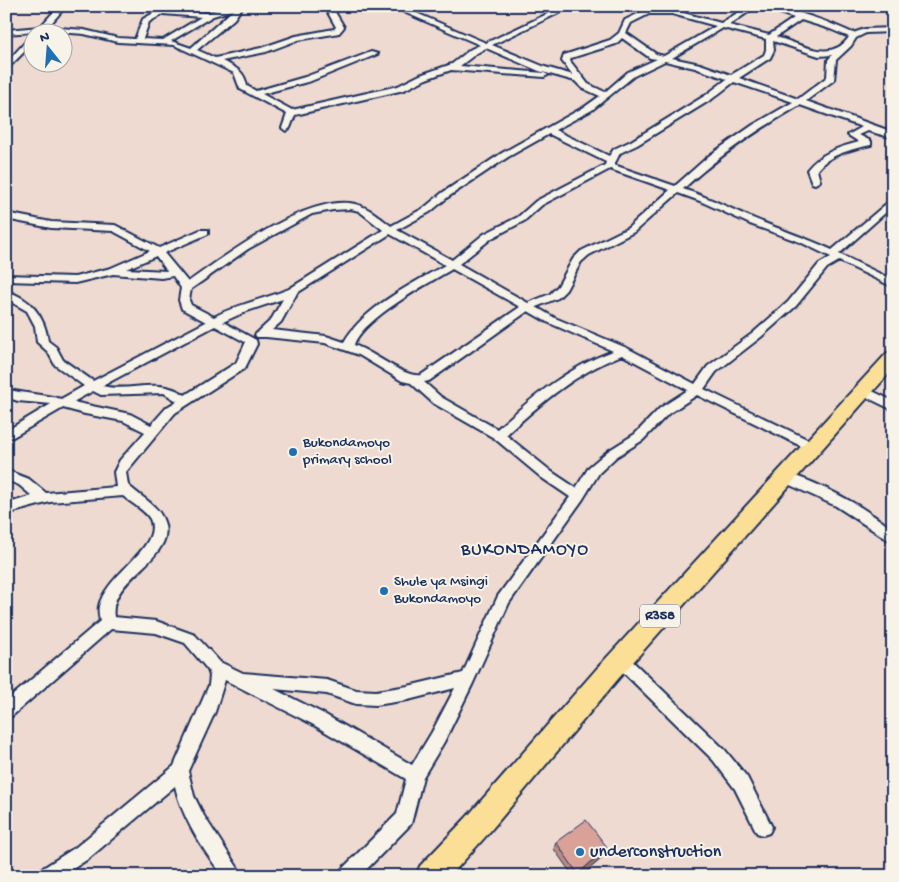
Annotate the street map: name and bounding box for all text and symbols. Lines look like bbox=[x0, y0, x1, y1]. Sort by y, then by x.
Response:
north arrow bbox=[22, 22, 72, 72]
text: N bbox=[38, 28, 52, 47]
place label: Bukondamoyo primary school bbox=[302, 434, 392, 469]
marker: Bukondamoyo primary school bbox=[287, 446, 299, 458]
district label: BUKONDAMOYO bbox=[460, 540, 589, 561]
place label: Shule ya Msingi Bukondamoyo bbox=[393, 573, 488, 608]
marker: Shule ya Msingi Bukondamoyo bbox=[378, 585, 390, 597]
road number: R358 bbox=[640, 604, 680, 628]
place label: underconstruction bbox=[590, 842, 722, 863]
marker: underconstruction bbox=[574, 846, 586, 858]

